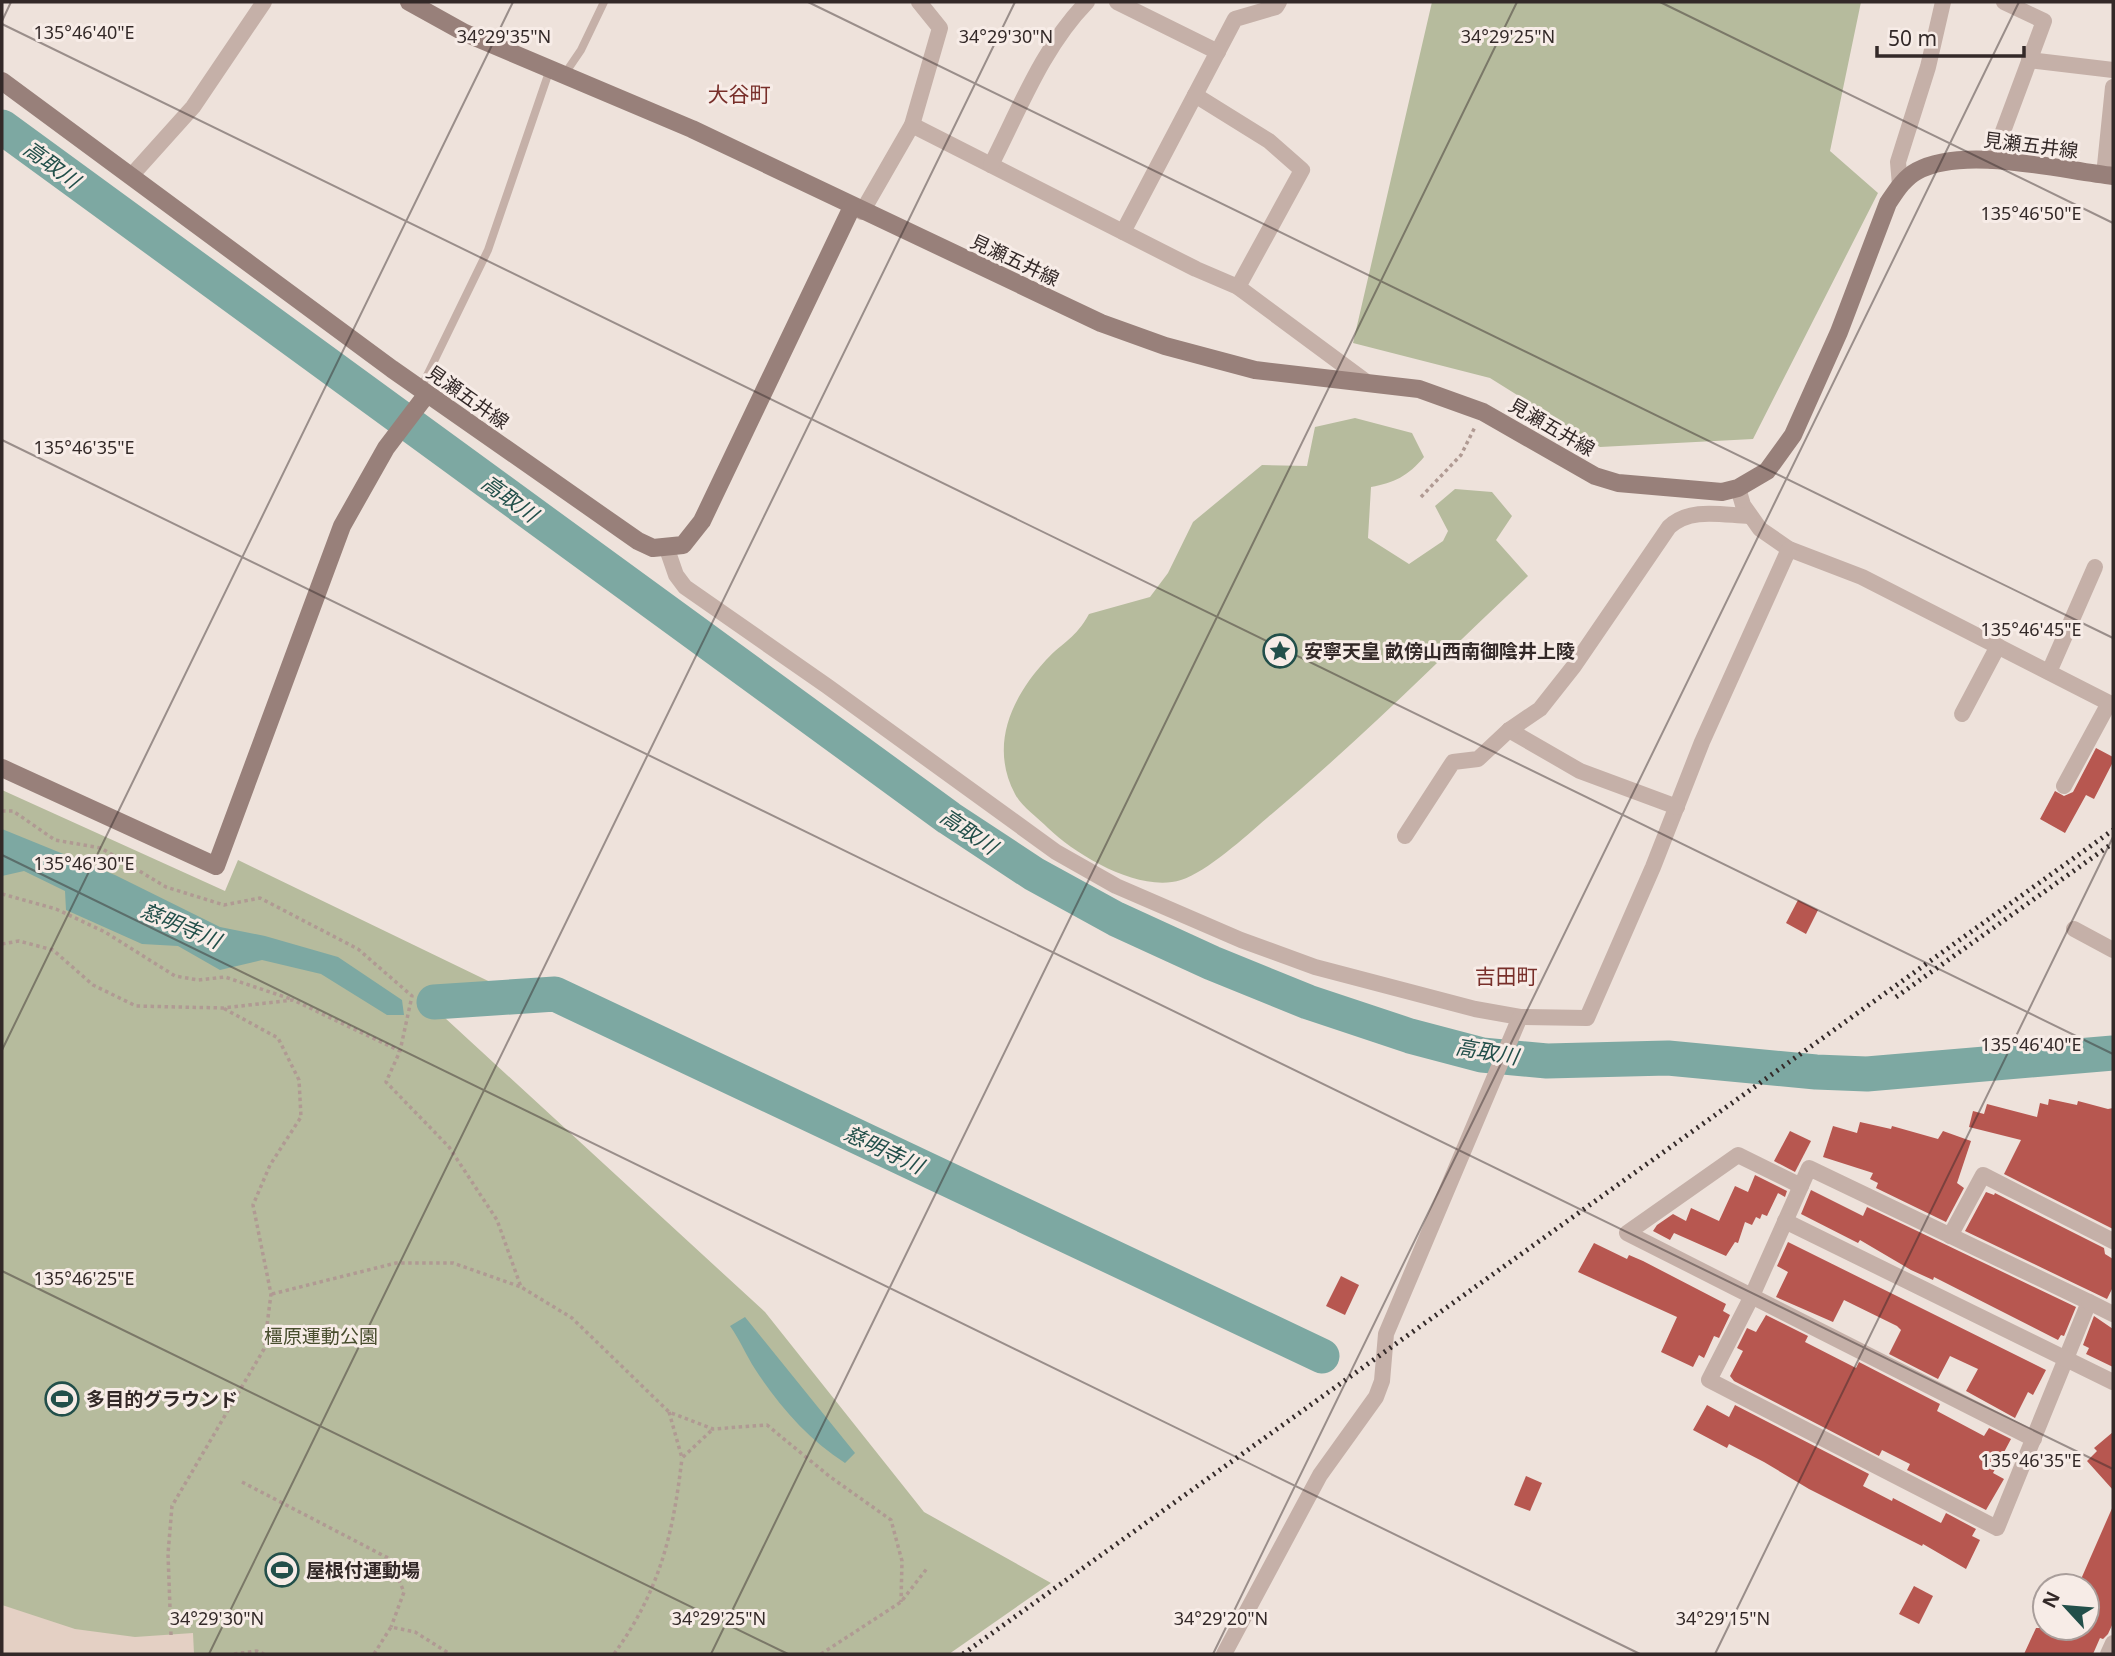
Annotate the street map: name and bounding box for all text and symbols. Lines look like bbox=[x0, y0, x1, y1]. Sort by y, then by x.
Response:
scale bar bbox=[1877, 14, 2024, 58]
text: 135°46'40"E bbox=[33, 20, 135, 44]
text: 34°29'35"N bbox=[457, 24, 551, 48]
text: 34°29'30"N bbox=[959, 24, 1053, 48]
text: 34°29'25"N bbox=[1461, 24, 1555, 48]
text: 50 m bbox=[1888, 24, 1937, 52]
district label: 大谷町 bbox=[708, 80, 771, 108]
street label: 見瀬五井線 bbox=[1982, 126, 2080, 164]
water label: 高取川 bbox=[18, 134, 87, 195]
text: 135°46'50"E bbox=[1980, 201, 2082, 225]
street label: 見瀬五井線 bbox=[966, 228, 1064, 292]
street label: 見瀬五井線 bbox=[422, 359, 514, 435]
street label: 見瀬五井線 bbox=[1504, 392, 1600, 462]
text: 135°46'35"E bbox=[33, 435, 135, 459]
water label: 高取川 bbox=[476, 468, 545, 529]
text: 135°46'45"E bbox=[1980, 617, 2082, 641]
place icon: 安寧天皇 畝傍山西南御陰井上陵 bbox=[1261, 632, 1299, 670]
place label: 安寧天皇 畝傍山西南御陰井上陵 bbox=[1304, 638, 1575, 664]
water label: 高取川 bbox=[935, 802, 1005, 861]
text: 135°46'30"E bbox=[33, 851, 135, 875]
water label: 慈明寺川 bbox=[137, 896, 227, 955]
district label: 吉田町 bbox=[1475, 962, 1538, 990]
water label: 高取川 bbox=[1454, 1032, 1522, 1071]
text: 135°46'40"E bbox=[1980, 1032, 2082, 1056]
water label: 慈明寺川 bbox=[840, 1119, 930, 1180]
text: 135°46'25"E bbox=[33, 1266, 135, 1290]
park label: 橿原運動公園 bbox=[264, 1323, 378, 1349]
sports icon: 多目的グラウンド bbox=[43, 1380, 81, 1418]
place label: 多目的グラウンド bbox=[86, 1386, 238, 1412]
text: 135°46'35"E bbox=[1980, 1448, 2082, 1472]
sports icon: 屋根付運動場 bbox=[263, 1551, 301, 1589]
place label: 屋根付運動場 bbox=[306, 1557, 420, 1583]
north arrow bbox=[2031, 1572, 2101, 1642]
text: N bbox=[2036, 1587, 2066, 1612]
text: 34°29'30"N bbox=[170, 1606, 264, 1630]
text: 34°29'25"N bbox=[672, 1606, 766, 1630]
text: 34°29'20"N bbox=[1174, 1606, 1268, 1630]
text: 34°29'15"N bbox=[1676, 1606, 1770, 1630]

